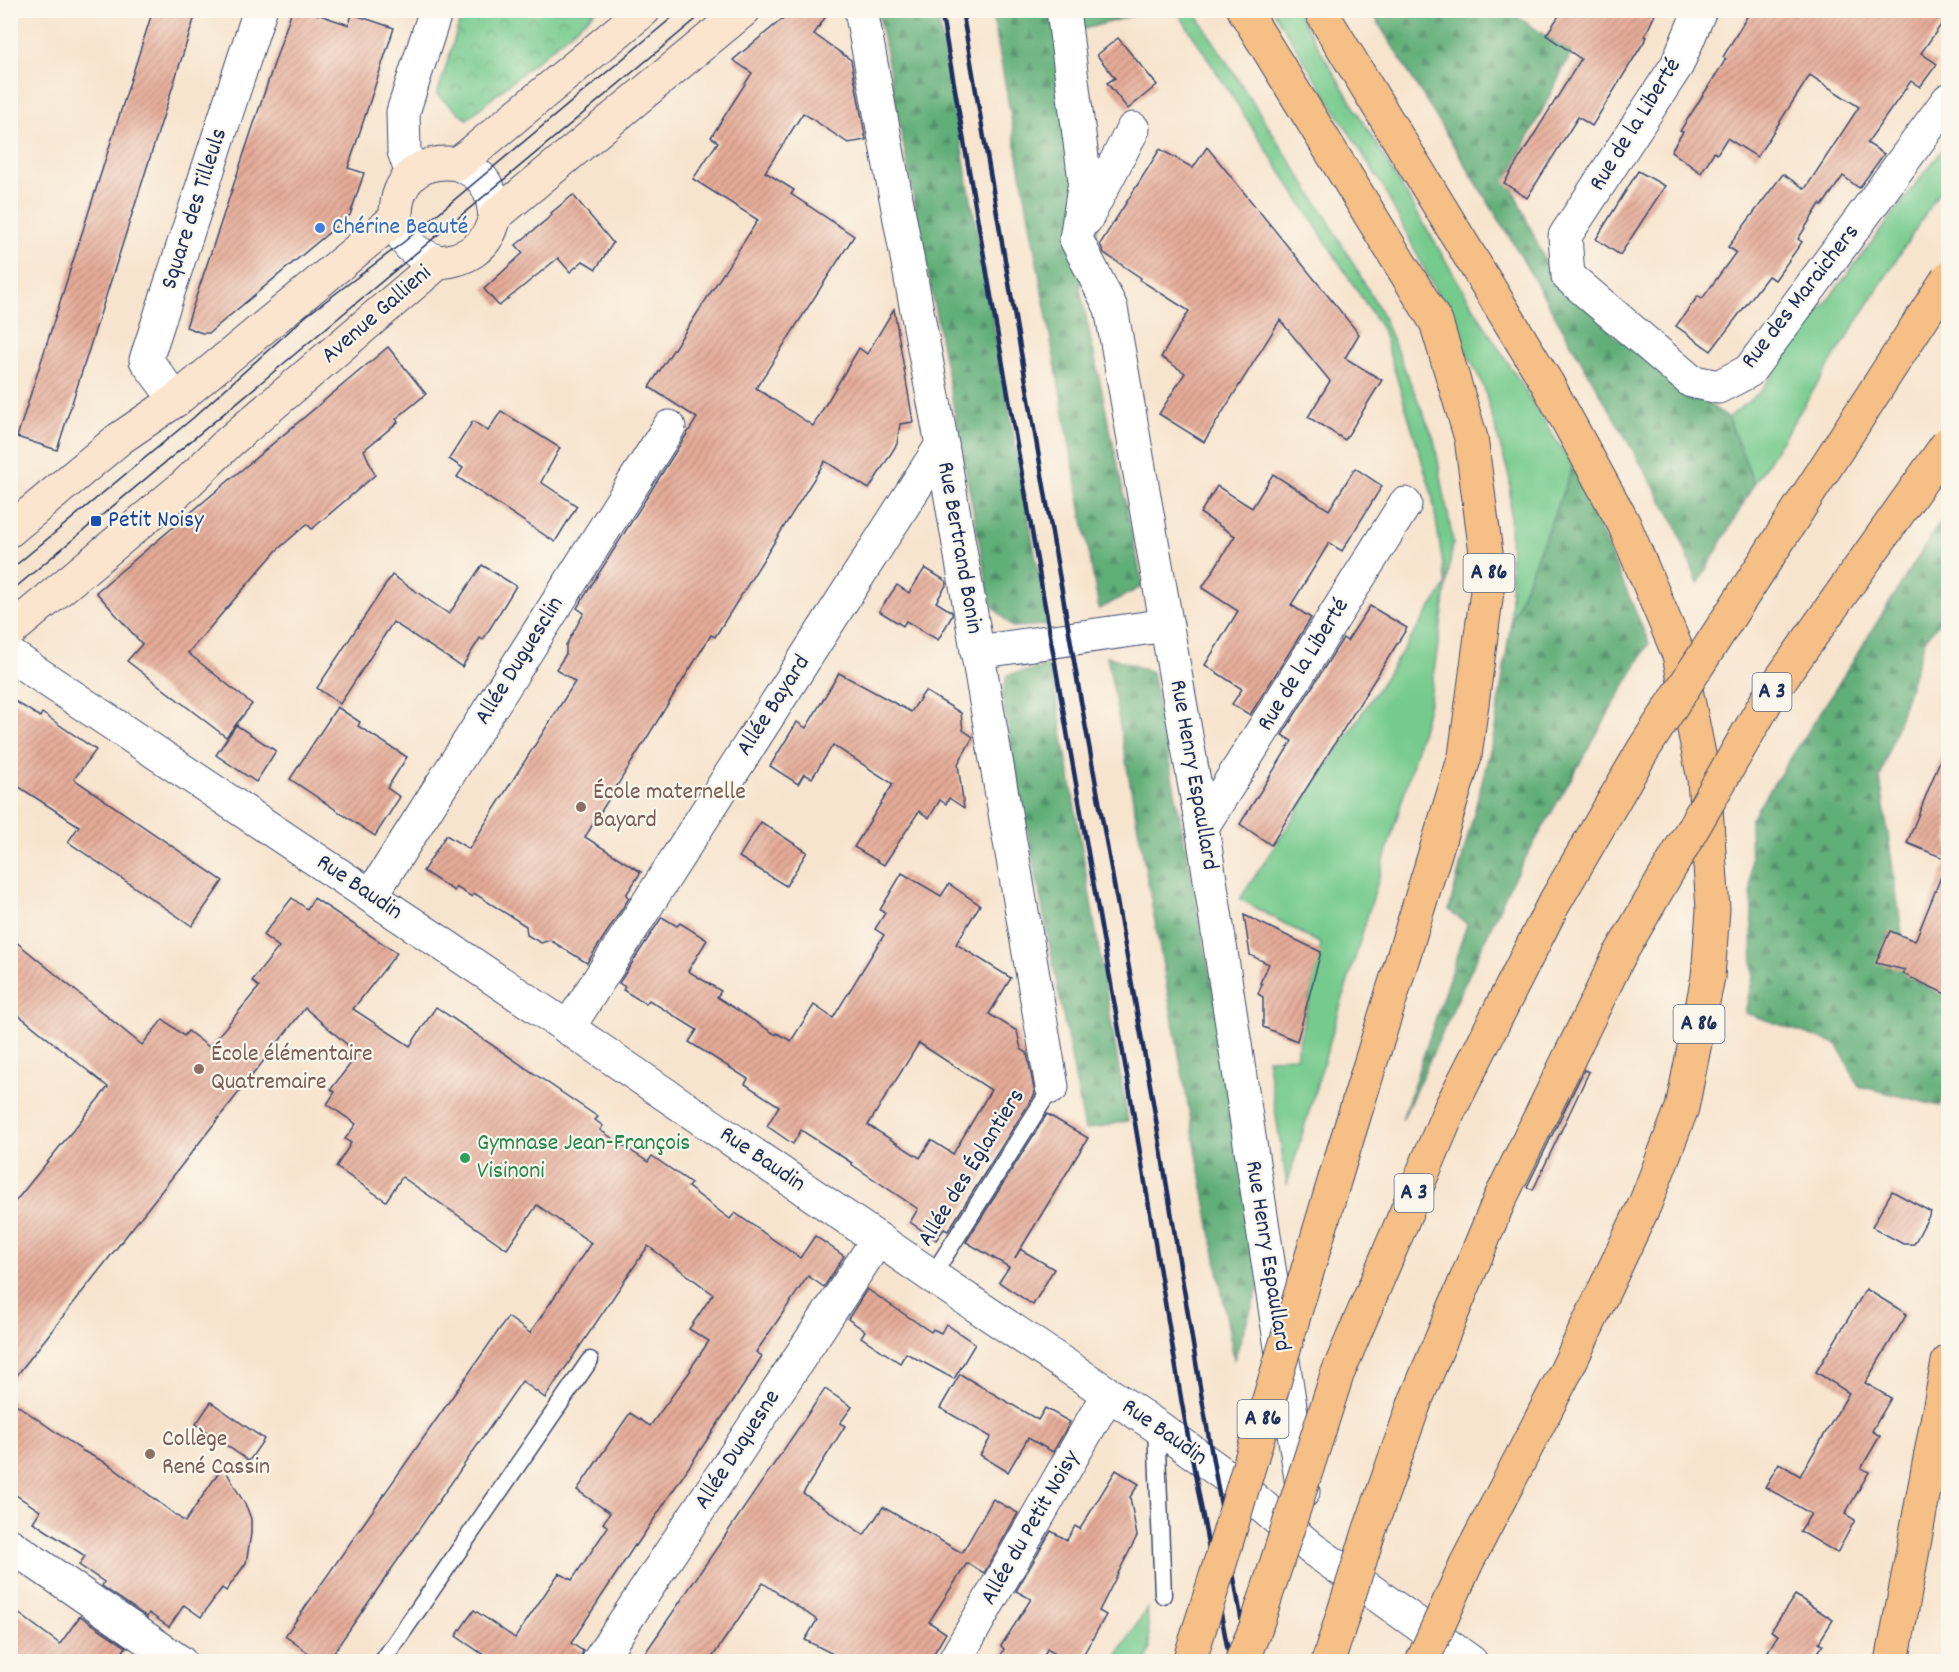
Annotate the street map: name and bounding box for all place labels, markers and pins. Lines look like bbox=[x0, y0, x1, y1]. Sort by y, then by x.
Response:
place label: Chérine Beauté bbox=[332, 211, 468, 245]
marker: Chérine Beauté bbox=[313, 221, 327, 235]
place label: Petit Noisy bbox=[108, 504, 205, 538]
marker: Petit Noisy bbox=[89, 514, 103, 528]
place label: École maternelle Bayard bbox=[593, 776, 746, 838]
marker: École maternelle Bayard bbox=[574, 800, 588, 814]
place label: École élémentaire Quatremaire bbox=[211, 1038, 373, 1100]
marker: École élémentaire Quatremaire bbox=[192, 1062, 206, 1076]
place label: Gymnase Jean-François Visinoni bbox=[477, 1127, 690, 1189]
marker: Gymnase Jean-François Visinoni bbox=[458, 1151, 472, 1165]
place label: Collège René Cassin bbox=[162, 1423, 270, 1485]
marker: Collège René Cassin bbox=[143, 1447, 157, 1461]

